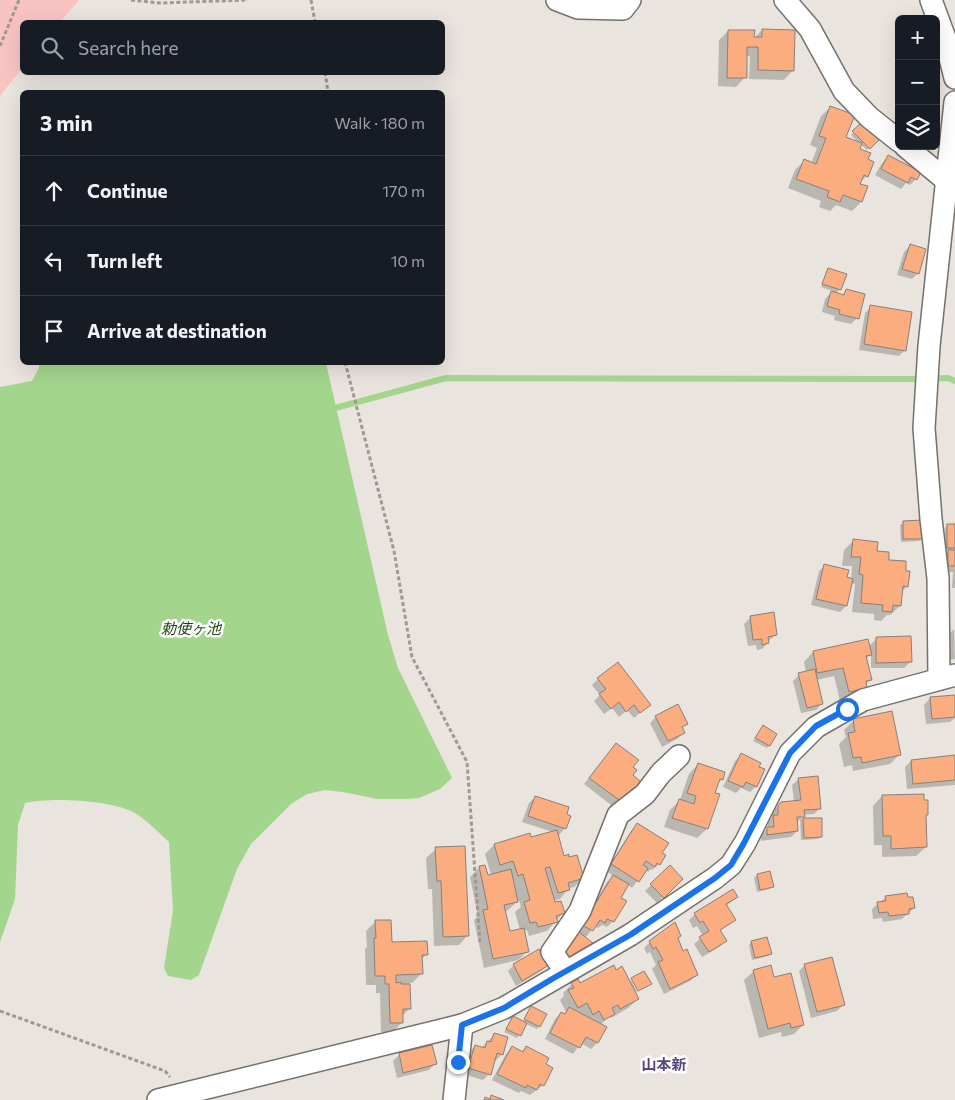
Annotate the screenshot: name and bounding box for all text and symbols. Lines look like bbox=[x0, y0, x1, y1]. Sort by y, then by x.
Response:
map controls bbox=[895, 15, 940, 150]
button: + bbox=[895, 15, 940, 60]
search box bbox=[20, 20, 445, 75]
icon: search bbox=[38, 34, 66, 62]
text: Search here bbox=[78, 36, 178, 59]
button: − bbox=[895, 60, 940, 105]
button: layers bbox=[895, 105, 940, 150]
text: 3 min bbox=[40, 110, 93, 135]
text: Walk · 180 m bbox=[335, 113, 425, 132]
icon: ahead bbox=[40, 177, 68, 205]
text: Continue bbox=[87, 179, 167, 202]
text: 170 m bbox=[382, 181, 425, 200]
icon: left bbox=[40, 247, 68, 275]
text: Turn left bbox=[87, 249, 162, 272]
text: 10 m bbox=[391, 251, 425, 270]
icon: arrive bbox=[40, 317, 68, 345]
text: Arrive at destination bbox=[87, 319, 267, 342]
water label: 勅使ヶ池 bbox=[161, 619, 223, 637]
route start bbox=[836, 698, 859, 721]
route end bbox=[447, 1051, 470, 1074]
district label: 山本新 bbox=[641, 1055, 687, 1073]

